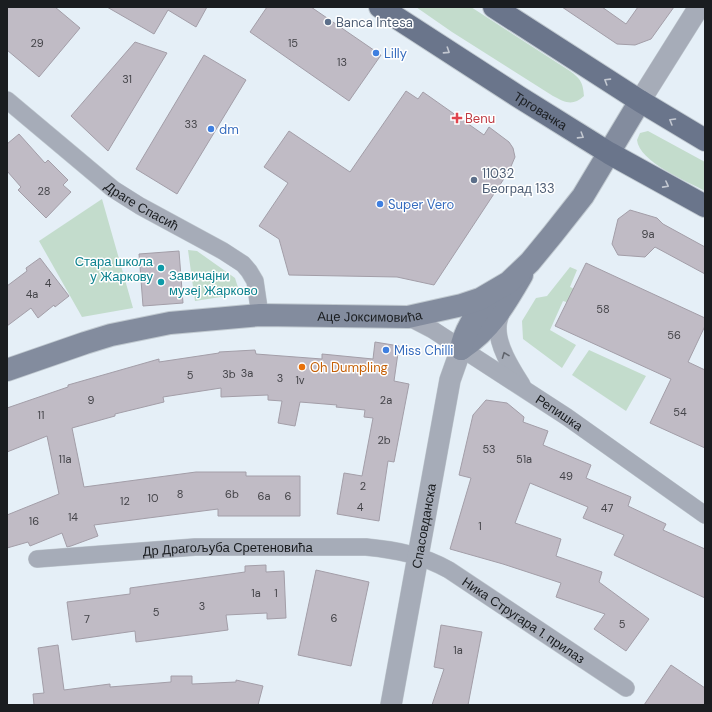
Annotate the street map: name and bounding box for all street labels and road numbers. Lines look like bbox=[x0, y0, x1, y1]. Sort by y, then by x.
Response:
street label: Трговачка bbox=[510, 88, 571, 134]
street label: Драге Спасић bbox=[101, 178, 182, 235]
street label: Аце Јоксимовића bbox=[317, 306, 424, 326]
street label: Репишка bbox=[532, 391, 587, 435]
street label: Спасовданска bbox=[408, 481, 440, 570]
street label: Др Драгољуба Сретеновића bbox=[142, 539, 313, 560]
street label: Ника Стругара 1. прилаз bbox=[459, 573, 588, 667]

